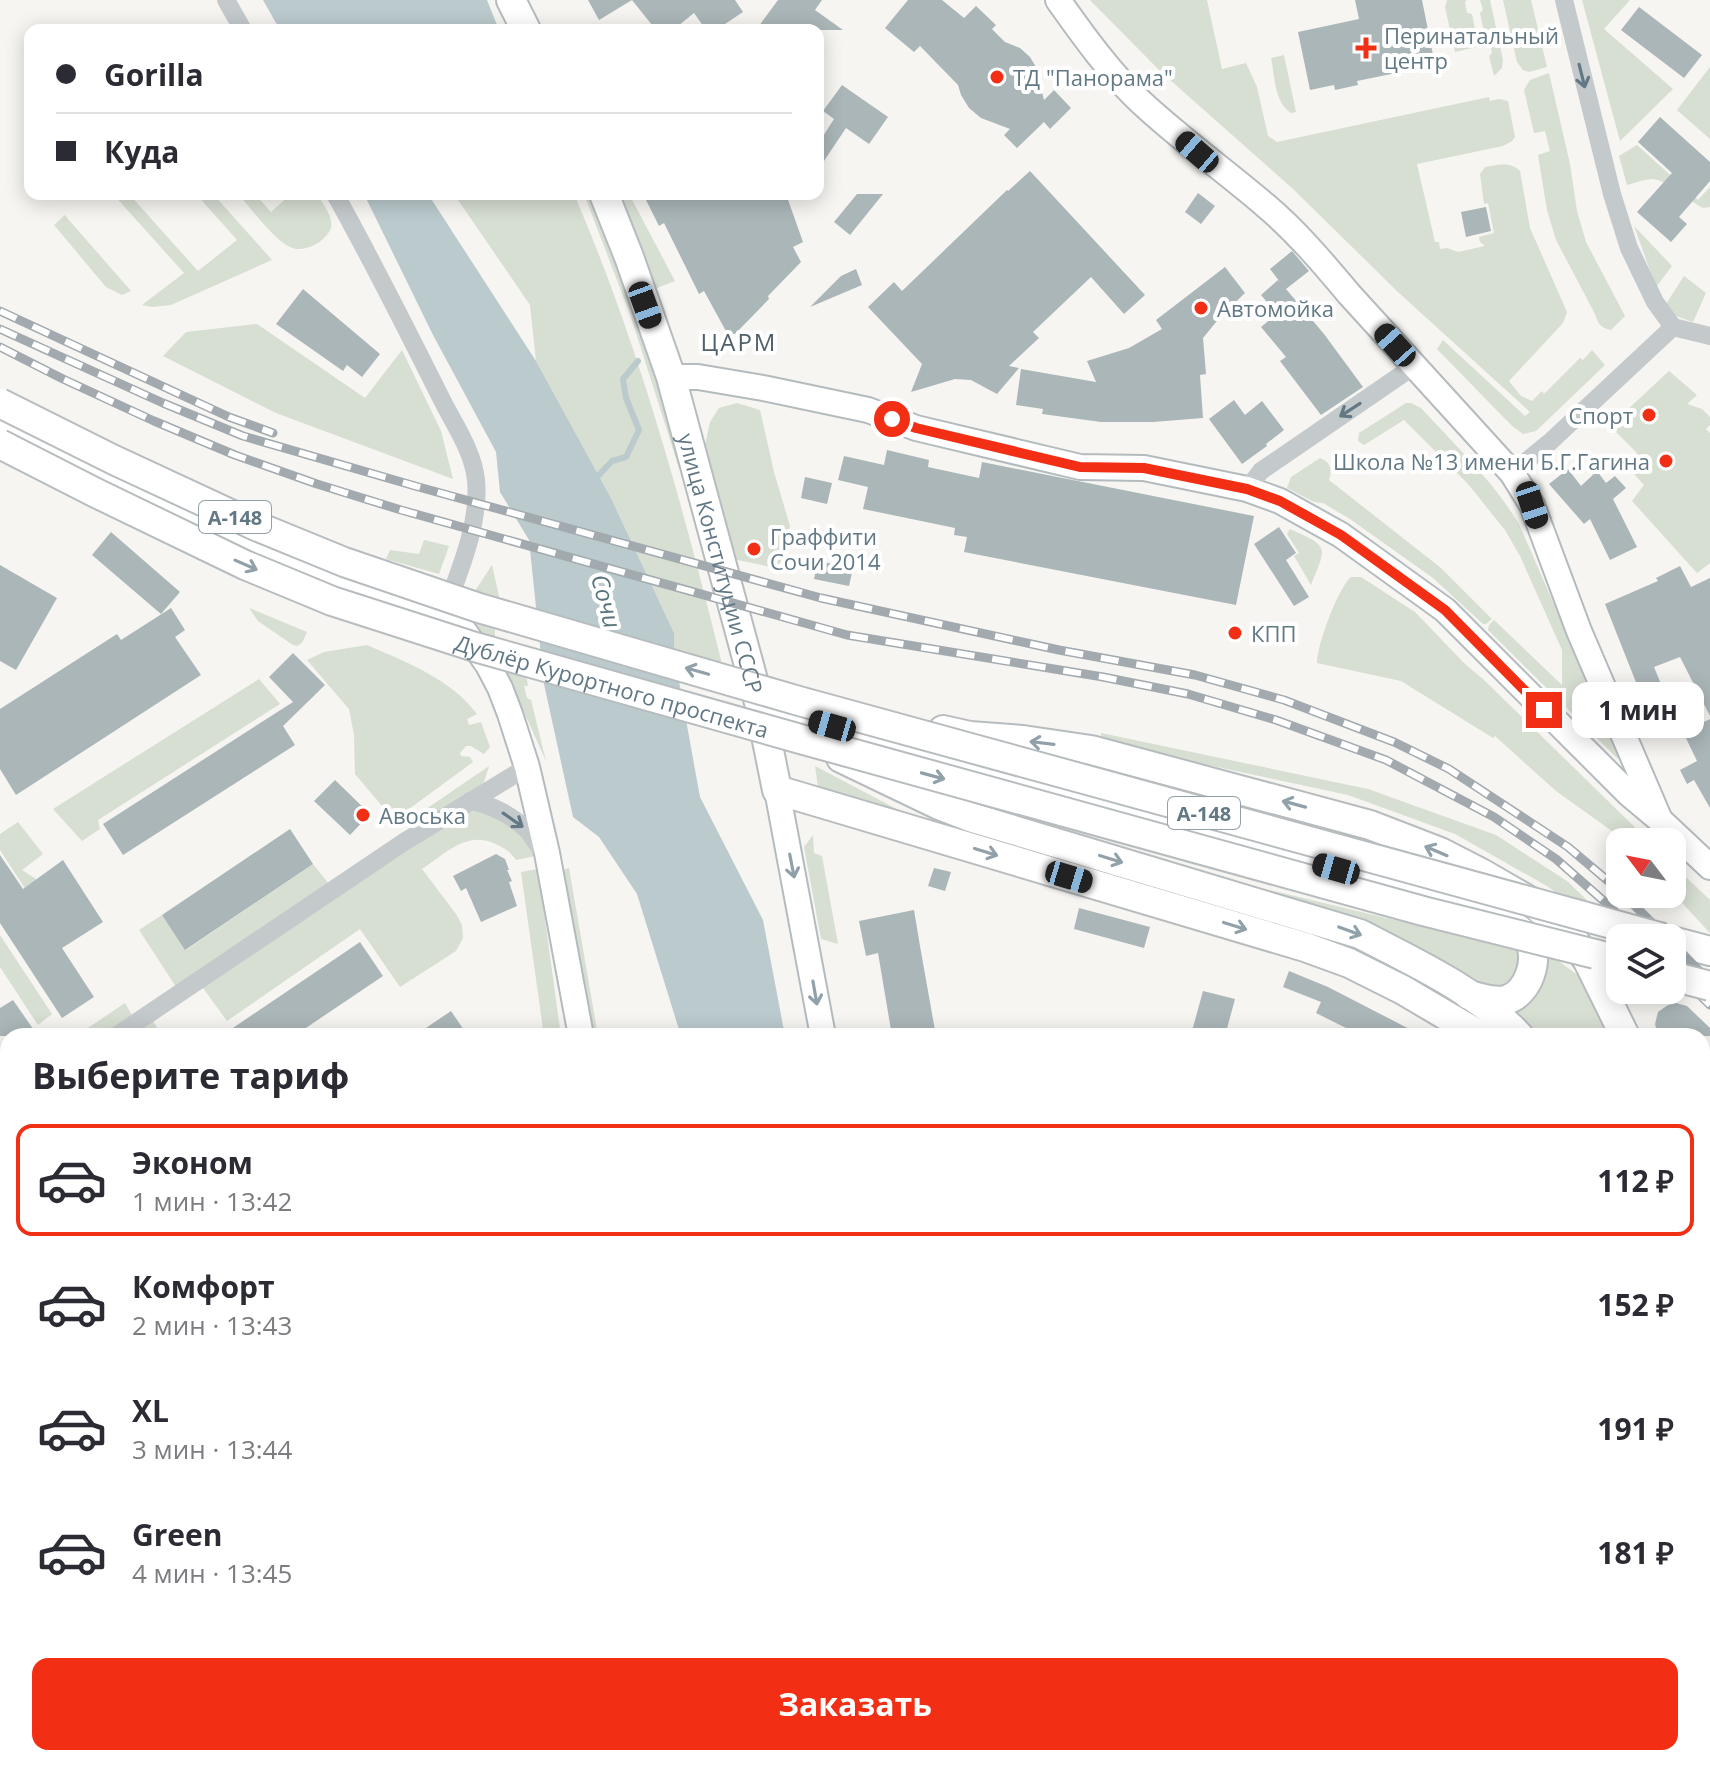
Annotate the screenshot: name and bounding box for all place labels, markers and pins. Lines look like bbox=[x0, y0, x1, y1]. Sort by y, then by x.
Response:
place label: Перинатальный центр bbox=[1384, 20, 1559, 75]
marker: Перинатальный центр bbox=[1355, 37, 1377, 59]
place label: ТД "Панорама" bbox=[1013, 62, 1173, 92]
marker: ТД "Панорама" bbox=[988, 68, 1006, 86]
place label: Автомойка bbox=[1217, 293, 1334, 323]
marker: Автомойка bbox=[1192, 299, 1210, 317]
place label: Спорт bbox=[1568, 400, 1633, 430]
marker: Спорт bbox=[1640, 406, 1658, 424]
place label: Школа №13 имени Б.Г.Гагина bbox=[1333, 446, 1650, 476]
marker: Школа №13 имени Б.Г.Гагина bbox=[1657, 452, 1675, 470]
place label: Граффити Сочи 2014 bbox=[770, 521, 881, 576]
marker: Граффити Сочи 2014 bbox=[745, 540, 763, 558]
place label: КПП bbox=[1251, 618, 1296, 648]
marker: КПП bbox=[1226, 624, 1244, 642]
place label: Авоська bbox=[379, 800, 466, 830]
marker: Авоська bbox=[354, 806, 372, 824]

